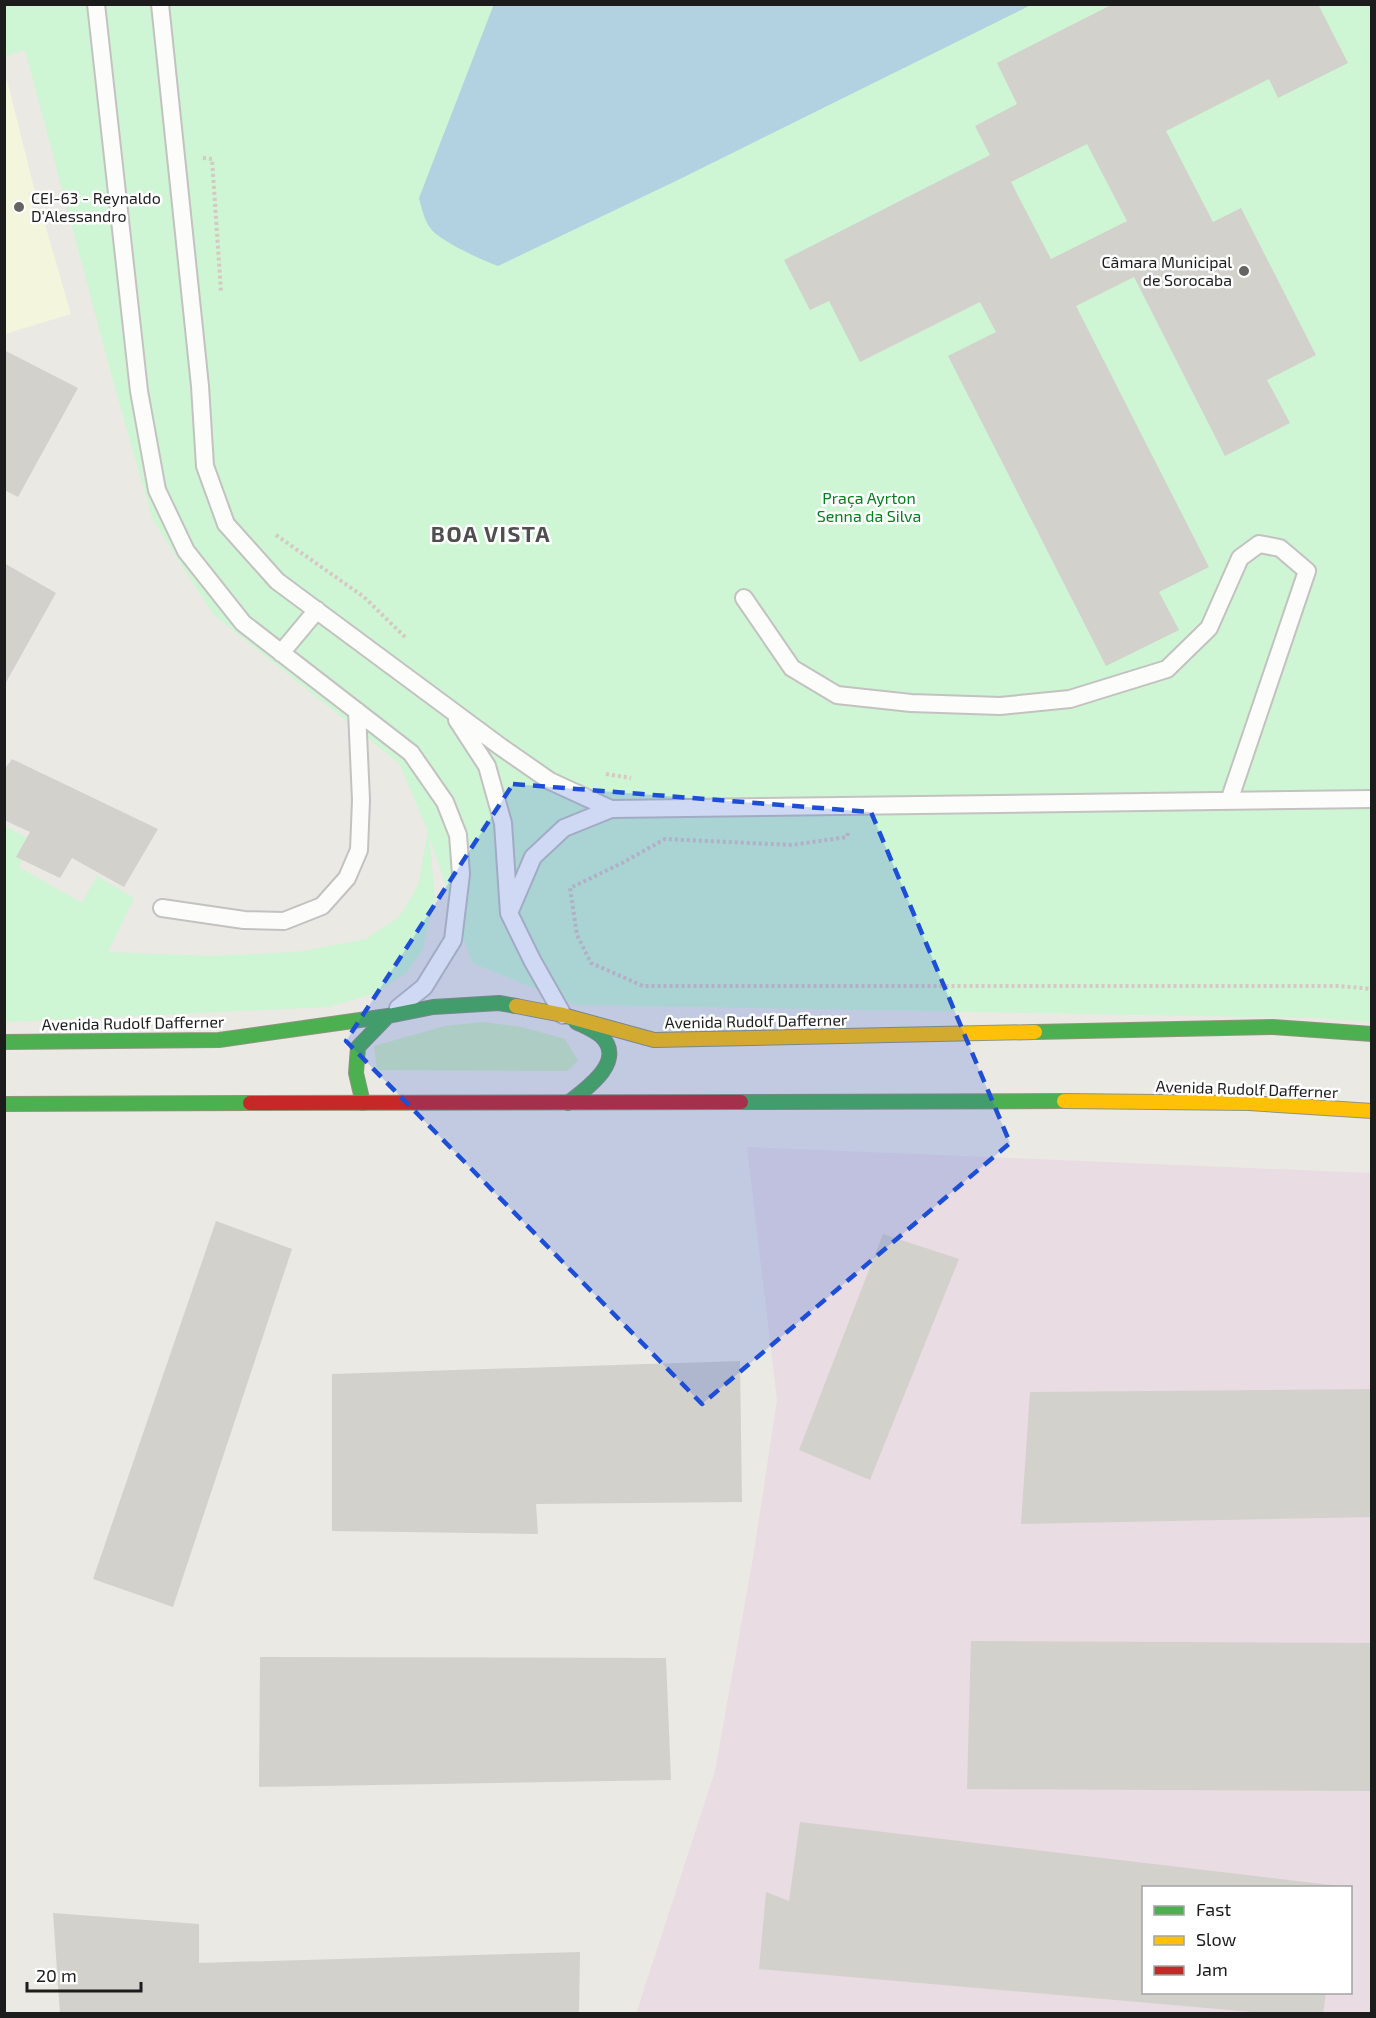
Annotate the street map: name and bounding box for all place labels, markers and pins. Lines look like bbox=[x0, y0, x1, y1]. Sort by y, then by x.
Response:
place label: CEI-63 - Reynaldo D'Alessandro bbox=[31, 188, 161, 225]
marker: CEI-63 - Reynaldo D'Alessandro bbox=[12, 200, 26, 214]
place label: Câmara Municipal de Sorocaba bbox=[1102, 252, 1232, 289]
marker: Câmara Municipal de Sorocaba bbox=[1237, 264, 1251, 278]

